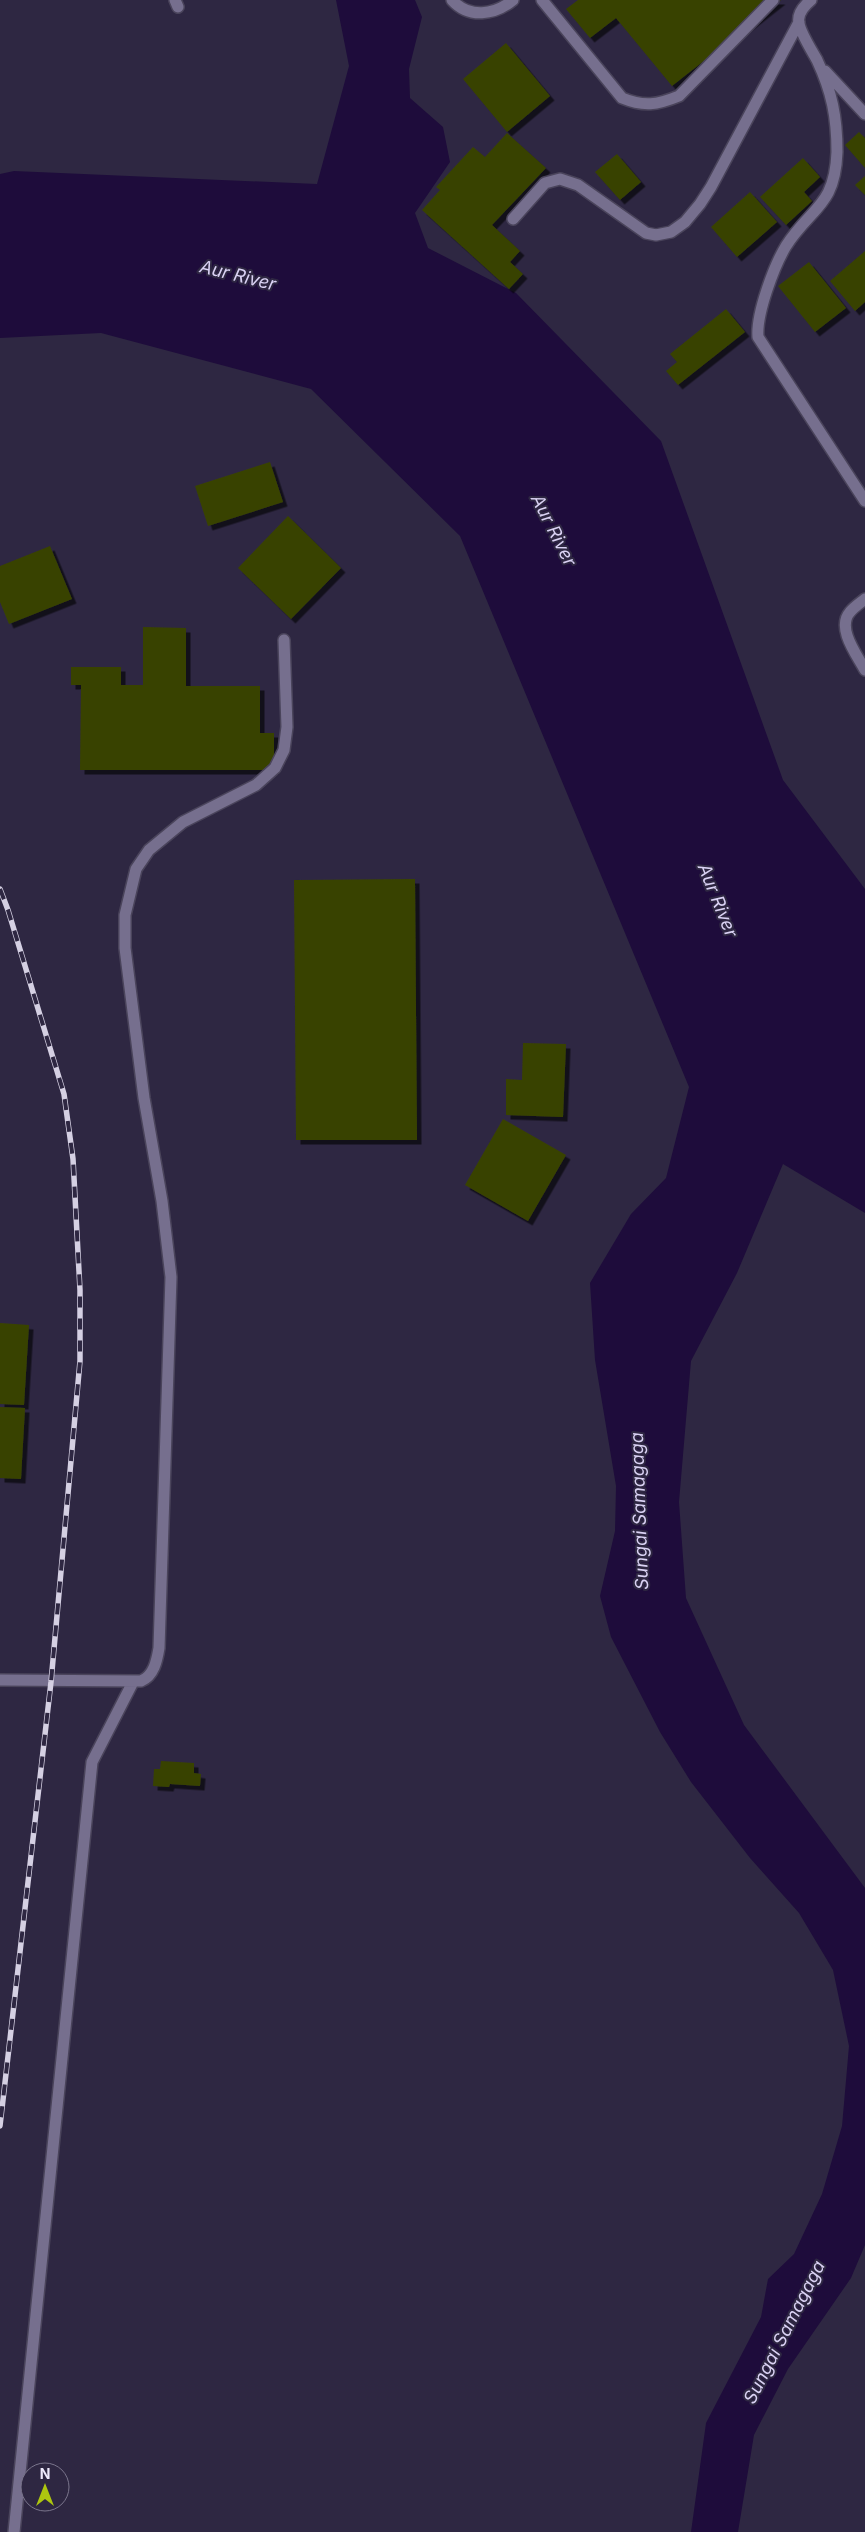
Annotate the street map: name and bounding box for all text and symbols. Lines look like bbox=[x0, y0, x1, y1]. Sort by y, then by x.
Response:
water label: Aur River bbox=[197, 255, 279, 295]
water label: Aur River bbox=[527, 490, 582, 570]
water label: Aur River bbox=[693, 859, 743, 941]
water label: Sungai Samagaga bbox=[626, 1432, 652, 1590]
water label: Sungai Samagaga bbox=[739, 2257, 829, 2407]
north arrow bbox=[20, 2462, 70, 2512]
text: N bbox=[40, 2465, 50, 2482]

